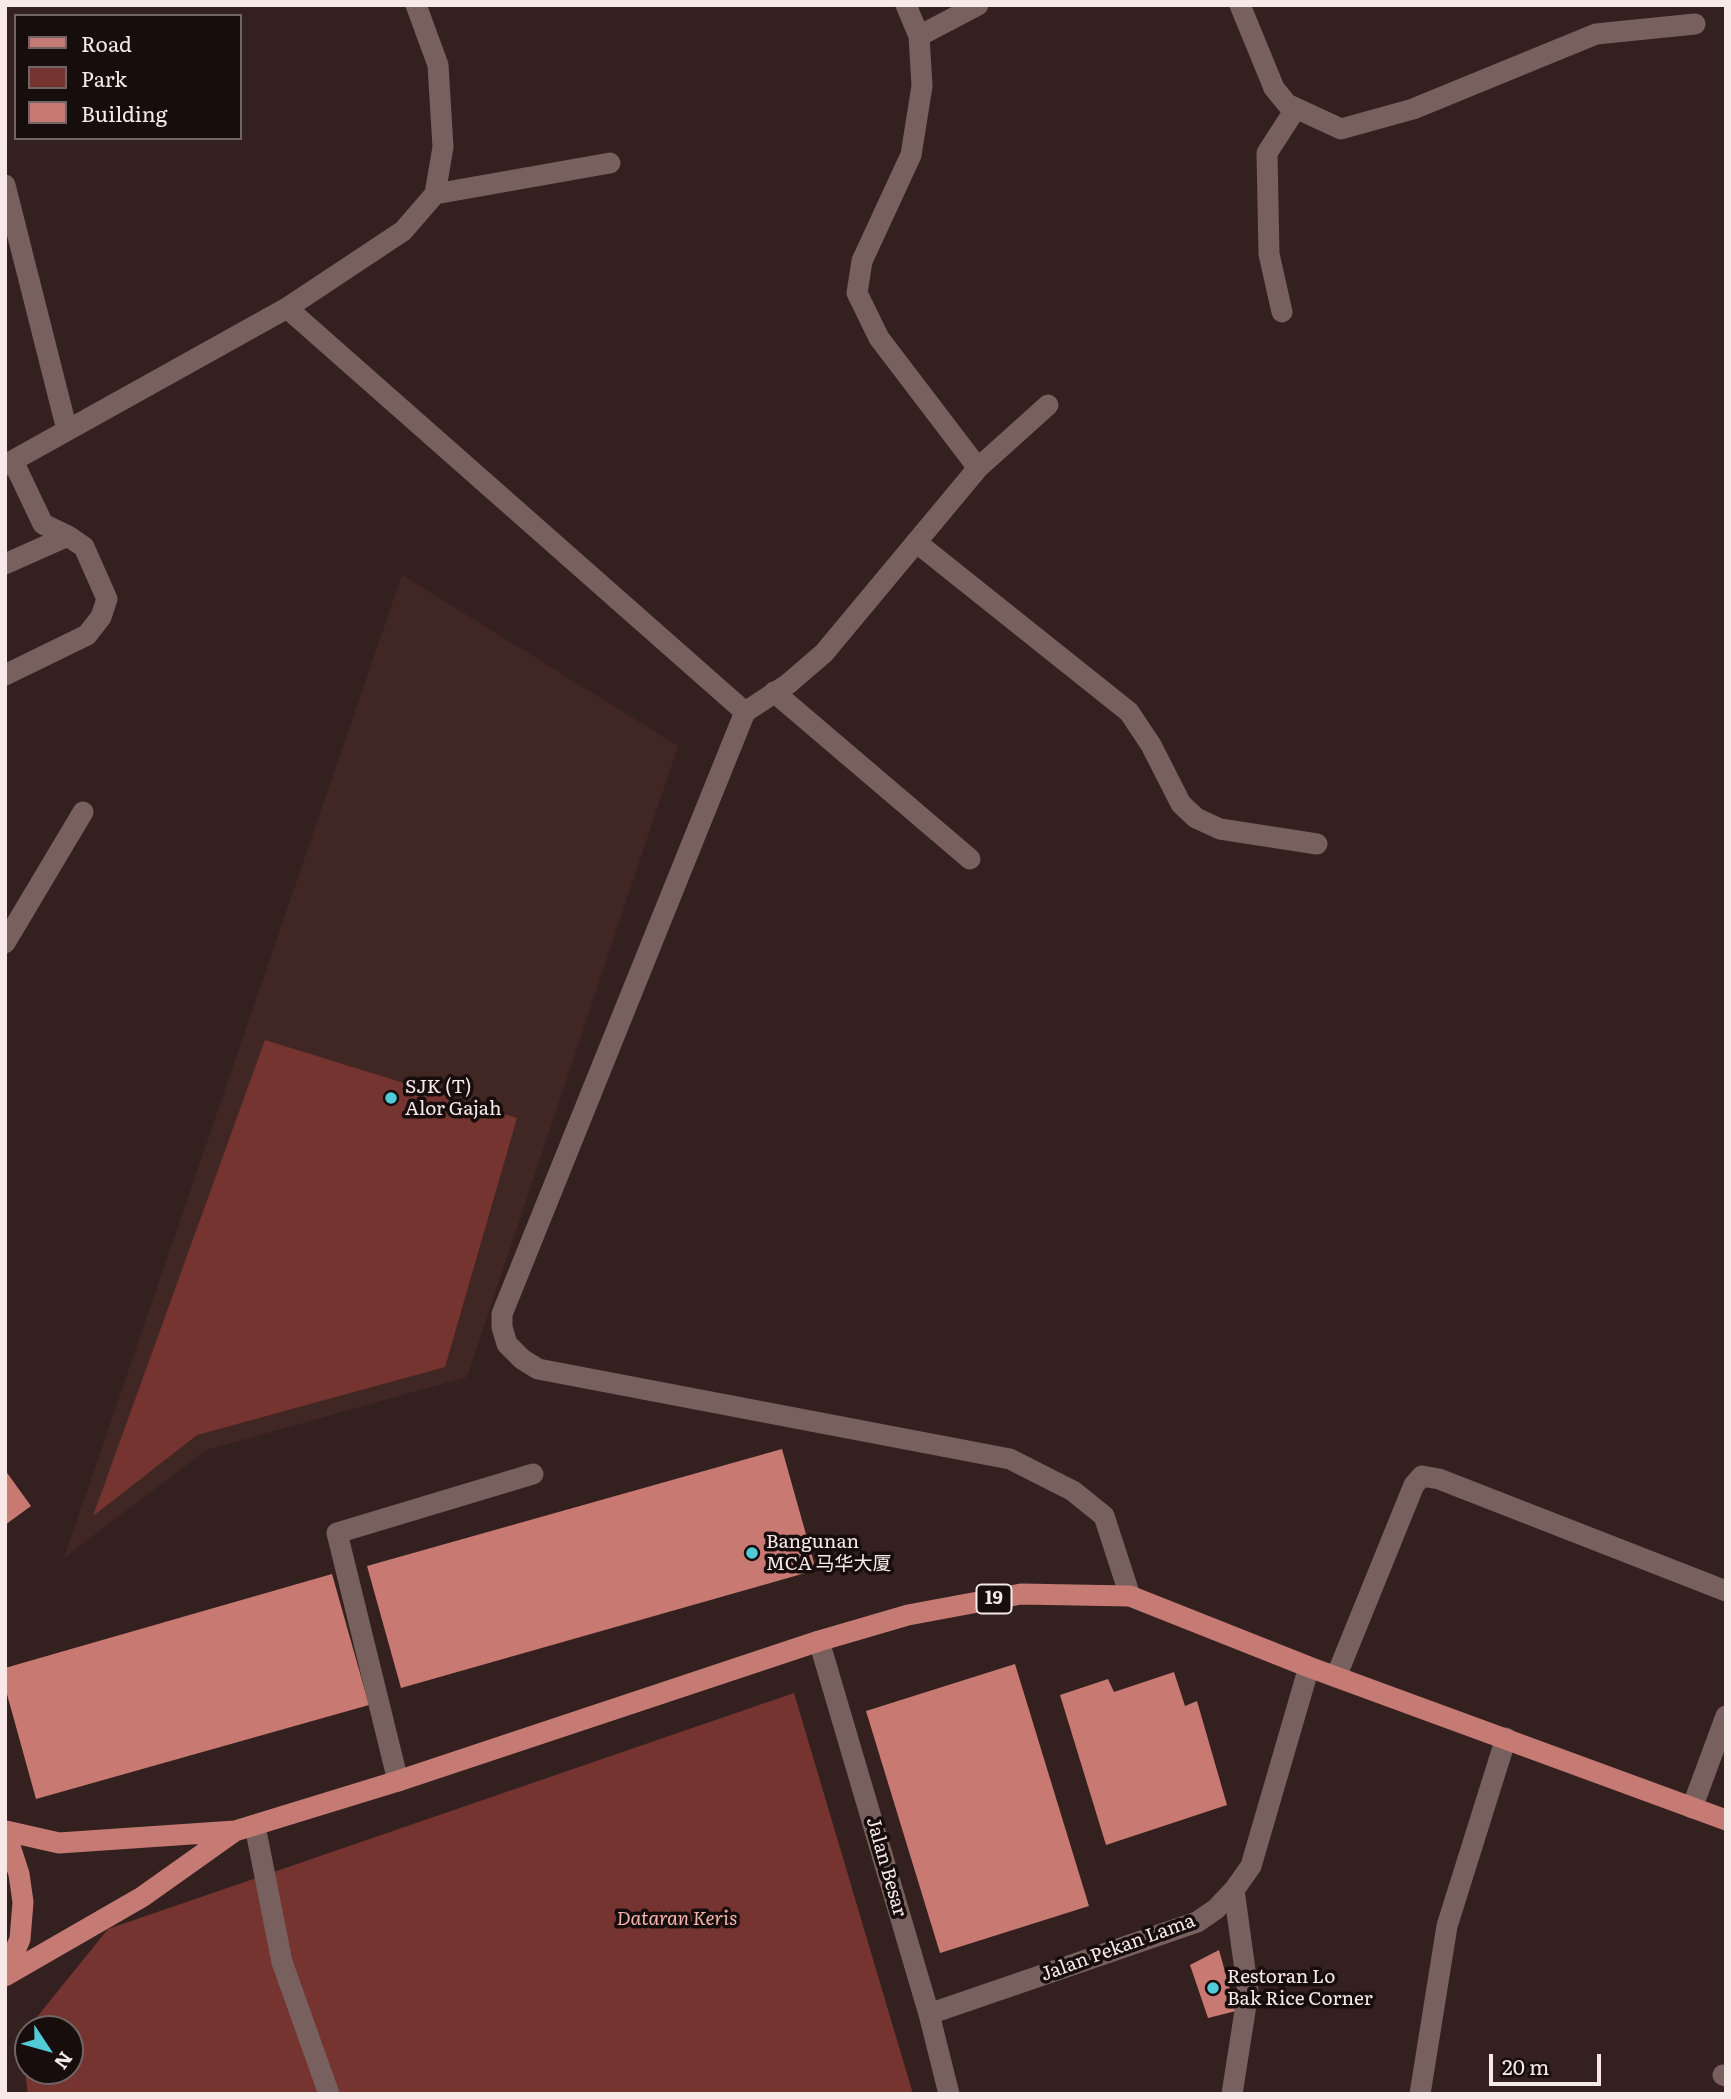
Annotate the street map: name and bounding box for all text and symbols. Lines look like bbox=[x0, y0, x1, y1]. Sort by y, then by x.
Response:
legend bbox=[14, 14, 242, 140]
text: Road bbox=[81, 27, 132, 58]
text: Park bbox=[81, 62, 127, 93]
text: Building bbox=[81, 97, 167, 128]
place label: SJK (T) Alor Gajah bbox=[405, 1076, 502, 1120]
marker: SJK (T) Alor Gajah bbox=[383, 1090, 399, 1106]
place label: Bangunan MCA 马华大厦 bbox=[766, 1531, 892, 1575]
marker: Bangunan MCA 马华大厦 bbox=[744, 1545, 760, 1561]
road number: 19 bbox=[976, 1584, 1012, 1614]
street label: Jalan Besar bbox=[861, 1815, 911, 1919]
park label: Dataran Keris bbox=[617, 1908, 737, 1930]
street label: Jalan Pekan Lama bbox=[1038, 1909, 1198, 1987]
place label: Restoran Lo Bak Rice Corner bbox=[1227, 1966, 1373, 2010]
marker: Restoran Lo Bak Rice Corner bbox=[1205, 1980, 1221, 1996]
north arrow bbox=[14, 2015, 84, 2085]
scale bar bbox=[1493, 2039, 1605, 2084]
text: N bbox=[48, 2046, 80, 2076]
text: 20 m bbox=[1502, 2050, 1549, 2081]

